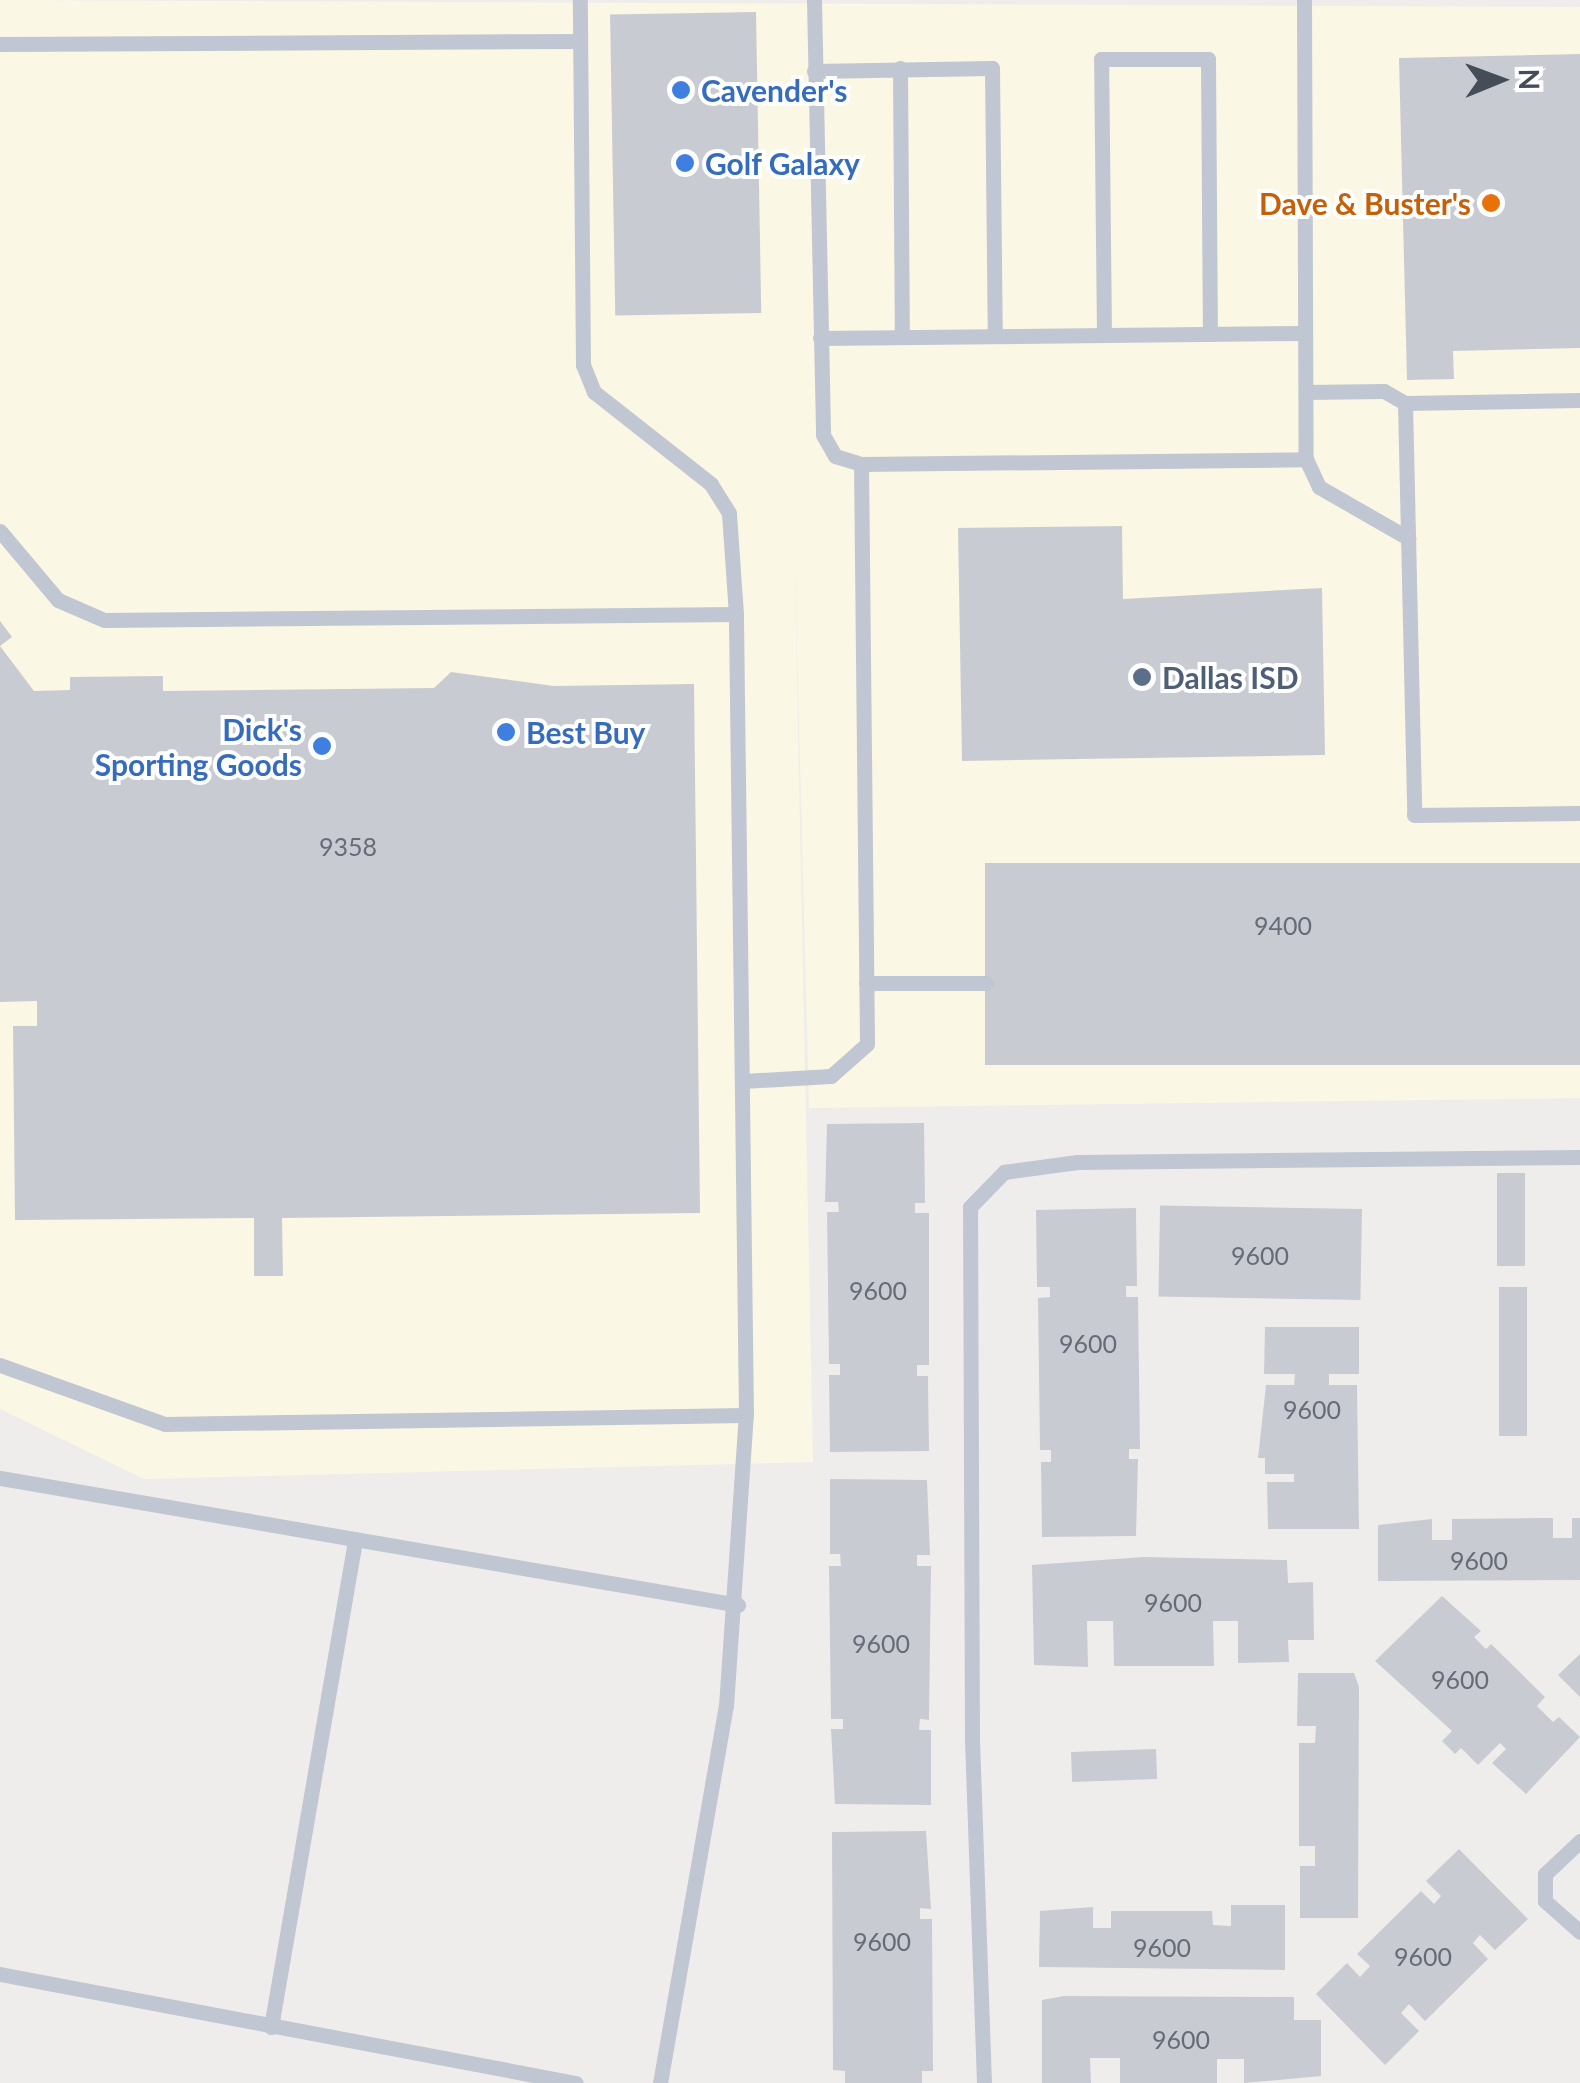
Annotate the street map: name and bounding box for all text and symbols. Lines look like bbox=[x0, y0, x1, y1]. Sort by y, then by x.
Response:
north arrow bbox=[1450, 30, 1550, 130]
text: N bbox=[1513, 68, 1547, 91]
place label: Cavender's bbox=[701, 72, 847, 108]
marker: Cavender's bbox=[670, 79, 692, 101]
place label: Golf Galaxy bbox=[705, 145, 860, 181]
marker: Golf Galaxy bbox=[674, 152, 696, 174]
place label: Dave & Buster's bbox=[1259, 185, 1471, 221]
marker: Dave & Buster's bbox=[1480, 192, 1502, 214]
place label: Dallas ISD bbox=[1162, 659, 1298, 695]
marker: Dallas ISD bbox=[1131, 666, 1153, 688]
place label: Dick's Sporting Goods bbox=[95, 711, 302, 782]
place label: Best Buy bbox=[526, 714, 645, 750]
marker: Best Buy bbox=[495, 721, 517, 743]
marker: Dick's Sporting Goods bbox=[311, 735, 333, 757]
house number: 9358 bbox=[319, 831, 377, 861]
house number: 9400 bbox=[1254, 910, 1312, 940]
house number: 9600 bbox=[1231, 1240, 1289, 1270]
house number: 9600 bbox=[849, 1275, 907, 1305]
house number: 9600 bbox=[1059, 1328, 1117, 1358]
house number: 9600 bbox=[1283, 1394, 1341, 1424]
house number: 9600 bbox=[1450, 1545, 1508, 1575]
house number: 9600 bbox=[1144, 1587, 1202, 1617]
house number: 9600 bbox=[852, 1628, 910, 1658]
house number: 9600 bbox=[1431, 1664, 1489, 1694]
house number: 9600 bbox=[853, 1926, 911, 1956]
house number: 9600 bbox=[1133, 1932, 1191, 1962]
house number: 9600 bbox=[1394, 1941, 1452, 1971]
house number: 9600 bbox=[1152, 2024, 1210, 2054]

